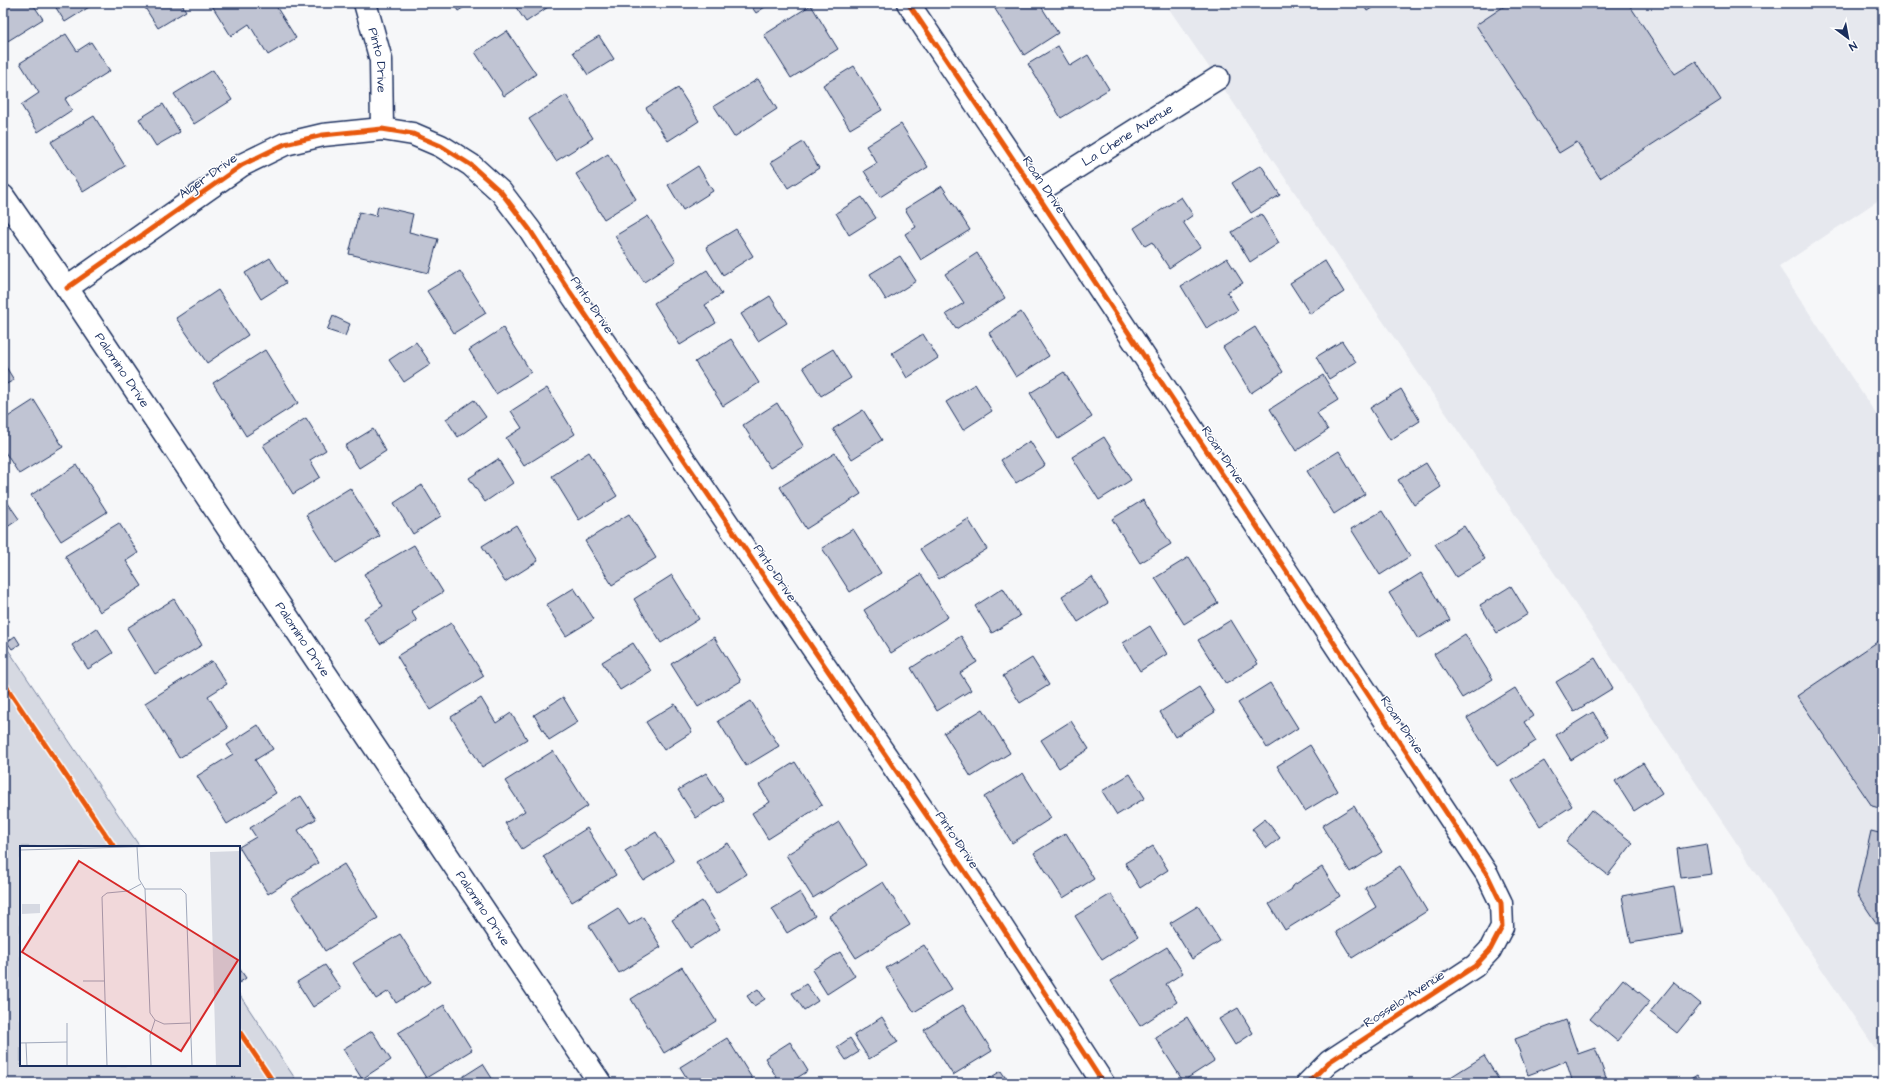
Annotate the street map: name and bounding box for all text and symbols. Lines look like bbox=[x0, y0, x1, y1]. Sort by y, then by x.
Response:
north arrow bbox=[1828, 18, 1868, 58]
street label: Pinto Drive bbox=[363, 26, 390, 93]
text: N bbox=[1846, 38, 1860, 54]
street label: La Chene Avenue bbox=[1078, 100, 1176, 171]
street label: Alger Drive bbox=[175, 149, 242, 204]
street label: Roan Drive bbox=[1018, 153, 1070, 217]
street label: Pinto Drive bbox=[566, 273, 618, 337]
street label: Palomino Drive bbox=[90, 329, 154, 411]
street label: Roan Drive bbox=[1197, 423, 1249, 487]
street label: Pinto Drive bbox=[749, 541, 801, 605]
street label: Palomino Drive bbox=[271, 598, 334, 680]
street label: Roan Drive bbox=[1376, 693, 1428, 757]
street label: Pinto Drive bbox=[931, 808, 983, 872]
inset map bbox=[20, 846, 240, 1066]
street label: Palomino Drive bbox=[451, 867, 515, 949]
street label: Rosselo Avenue bbox=[1360, 966, 1448, 1032]

